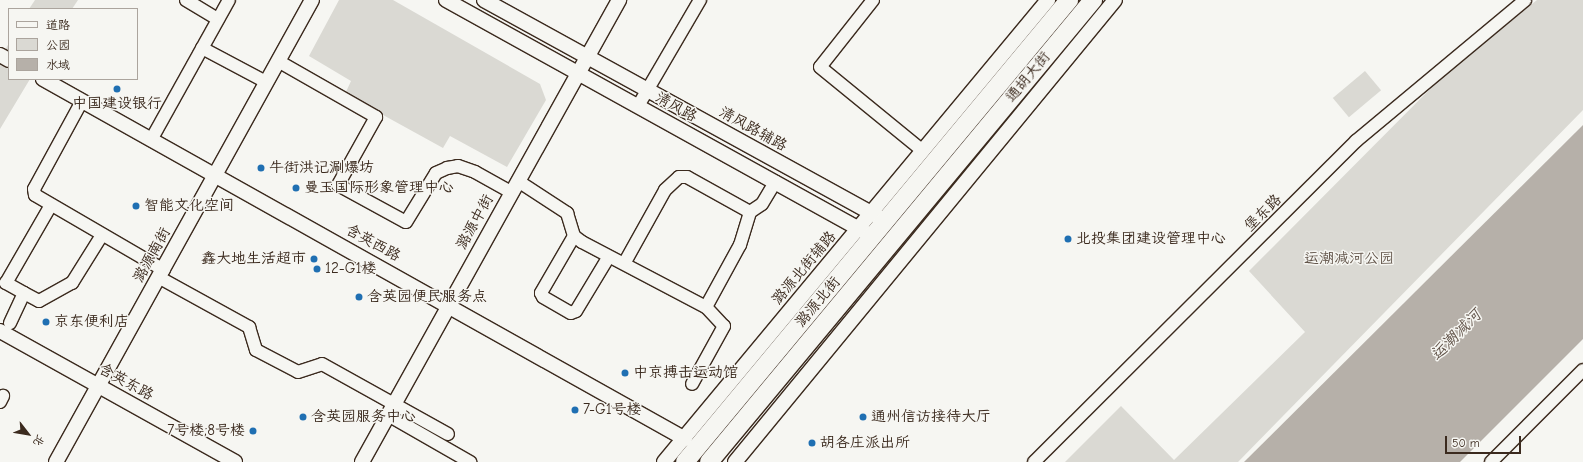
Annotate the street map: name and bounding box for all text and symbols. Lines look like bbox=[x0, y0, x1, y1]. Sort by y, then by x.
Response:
legend bbox=[8, 8, 138, 80]
text: 道路 bbox=[46, 18, 70, 32]
text: 公园 bbox=[46, 38, 70, 52]
street label: 通胡大街 bbox=[1002, 48, 1054, 106]
text: 水域 bbox=[46, 58, 70, 72]
marker: 中国建设银行 bbox=[112, 84, 122, 94]
street label: 清风路 bbox=[652, 88, 700, 126]
place label: 中国建设银行 bbox=[72, 95, 162, 113]
street label: 清风路辅路 bbox=[716, 103, 790, 155]
place label: 牛街洪记涮爆坊 bbox=[269, 159, 374, 177]
marker: 牛街洪记涮爆坊 bbox=[256, 163, 266, 173]
place label: 曼玉国际形象管理中心 bbox=[304, 179, 454, 197]
marker: 曼玉国际形象管理中心 bbox=[291, 183, 301, 193]
street label: 潞源中街 bbox=[453, 191, 497, 253]
street label: 堡东路 bbox=[1241, 191, 1285, 235]
place label: 智能文化空间 bbox=[144, 197, 234, 215]
marker: 智能文化空间 bbox=[131, 201, 141, 211]
street label: 含英西路 bbox=[342, 221, 404, 265]
street label: 潞源南街 bbox=[130, 224, 174, 286]
street label: 潞源北街辅路 bbox=[768, 228, 840, 308]
place label: 北投集团建设管理中心 bbox=[1076, 230, 1226, 248]
marker: 北投集团建设管理中心 bbox=[1063, 234, 1073, 244]
place label: 鑫大地生活超市 bbox=[201, 250, 306, 268]
park label: 运潮减河公园 bbox=[1304, 250, 1394, 268]
marker: 鑫大地生活超市 bbox=[309, 254, 319, 264]
place label: 12-G1楼 bbox=[325, 260, 376, 278]
marker: 12-G1楼 bbox=[312, 264, 322, 274]
street label: 潞源北街 bbox=[792, 273, 844, 331]
place label: 含英园便民服务点 bbox=[367, 288, 487, 306]
marker: 含英园便民服务点 bbox=[354, 292, 364, 302]
water label: 运潮减河 bbox=[1427, 306, 1485, 364]
place label: 京东便利店 bbox=[54, 313, 129, 331]
marker: 京东便利店 bbox=[41, 317, 51, 327]
street label: 含英东路 bbox=[95, 360, 157, 404]
place label: 中京搏击运动馆 bbox=[633, 364, 738, 382]
marker: 中京搏击运动馆 bbox=[620, 368, 630, 378]
place label: 7-G1号楼 bbox=[583, 401, 642, 419]
marker: 7-G1号楼 bbox=[570, 405, 580, 415]
place label: 含英园服务中心 bbox=[311, 408, 416, 426]
place label: 通州信访接待大厅 bbox=[871, 408, 991, 426]
marker: 含英园服务中心 bbox=[298, 412, 308, 422]
marker: 通州信访接待大厅 bbox=[858, 412, 868, 422]
north arrow bbox=[8, 414, 48, 454]
place label: 7号楼;8号楼 bbox=[167, 422, 245, 440]
marker: 7号楼;8号楼 bbox=[248, 426, 258, 436]
scale bar bbox=[1447, 428, 1523, 454]
text: 北 bbox=[30, 432, 47, 449]
place label: 胡各庄派出所 bbox=[820, 434, 910, 452]
text: 50 m bbox=[1452, 436, 1480, 450]
marker: 胡各庄派出所 bbox=[807, 438, 817, 448]

